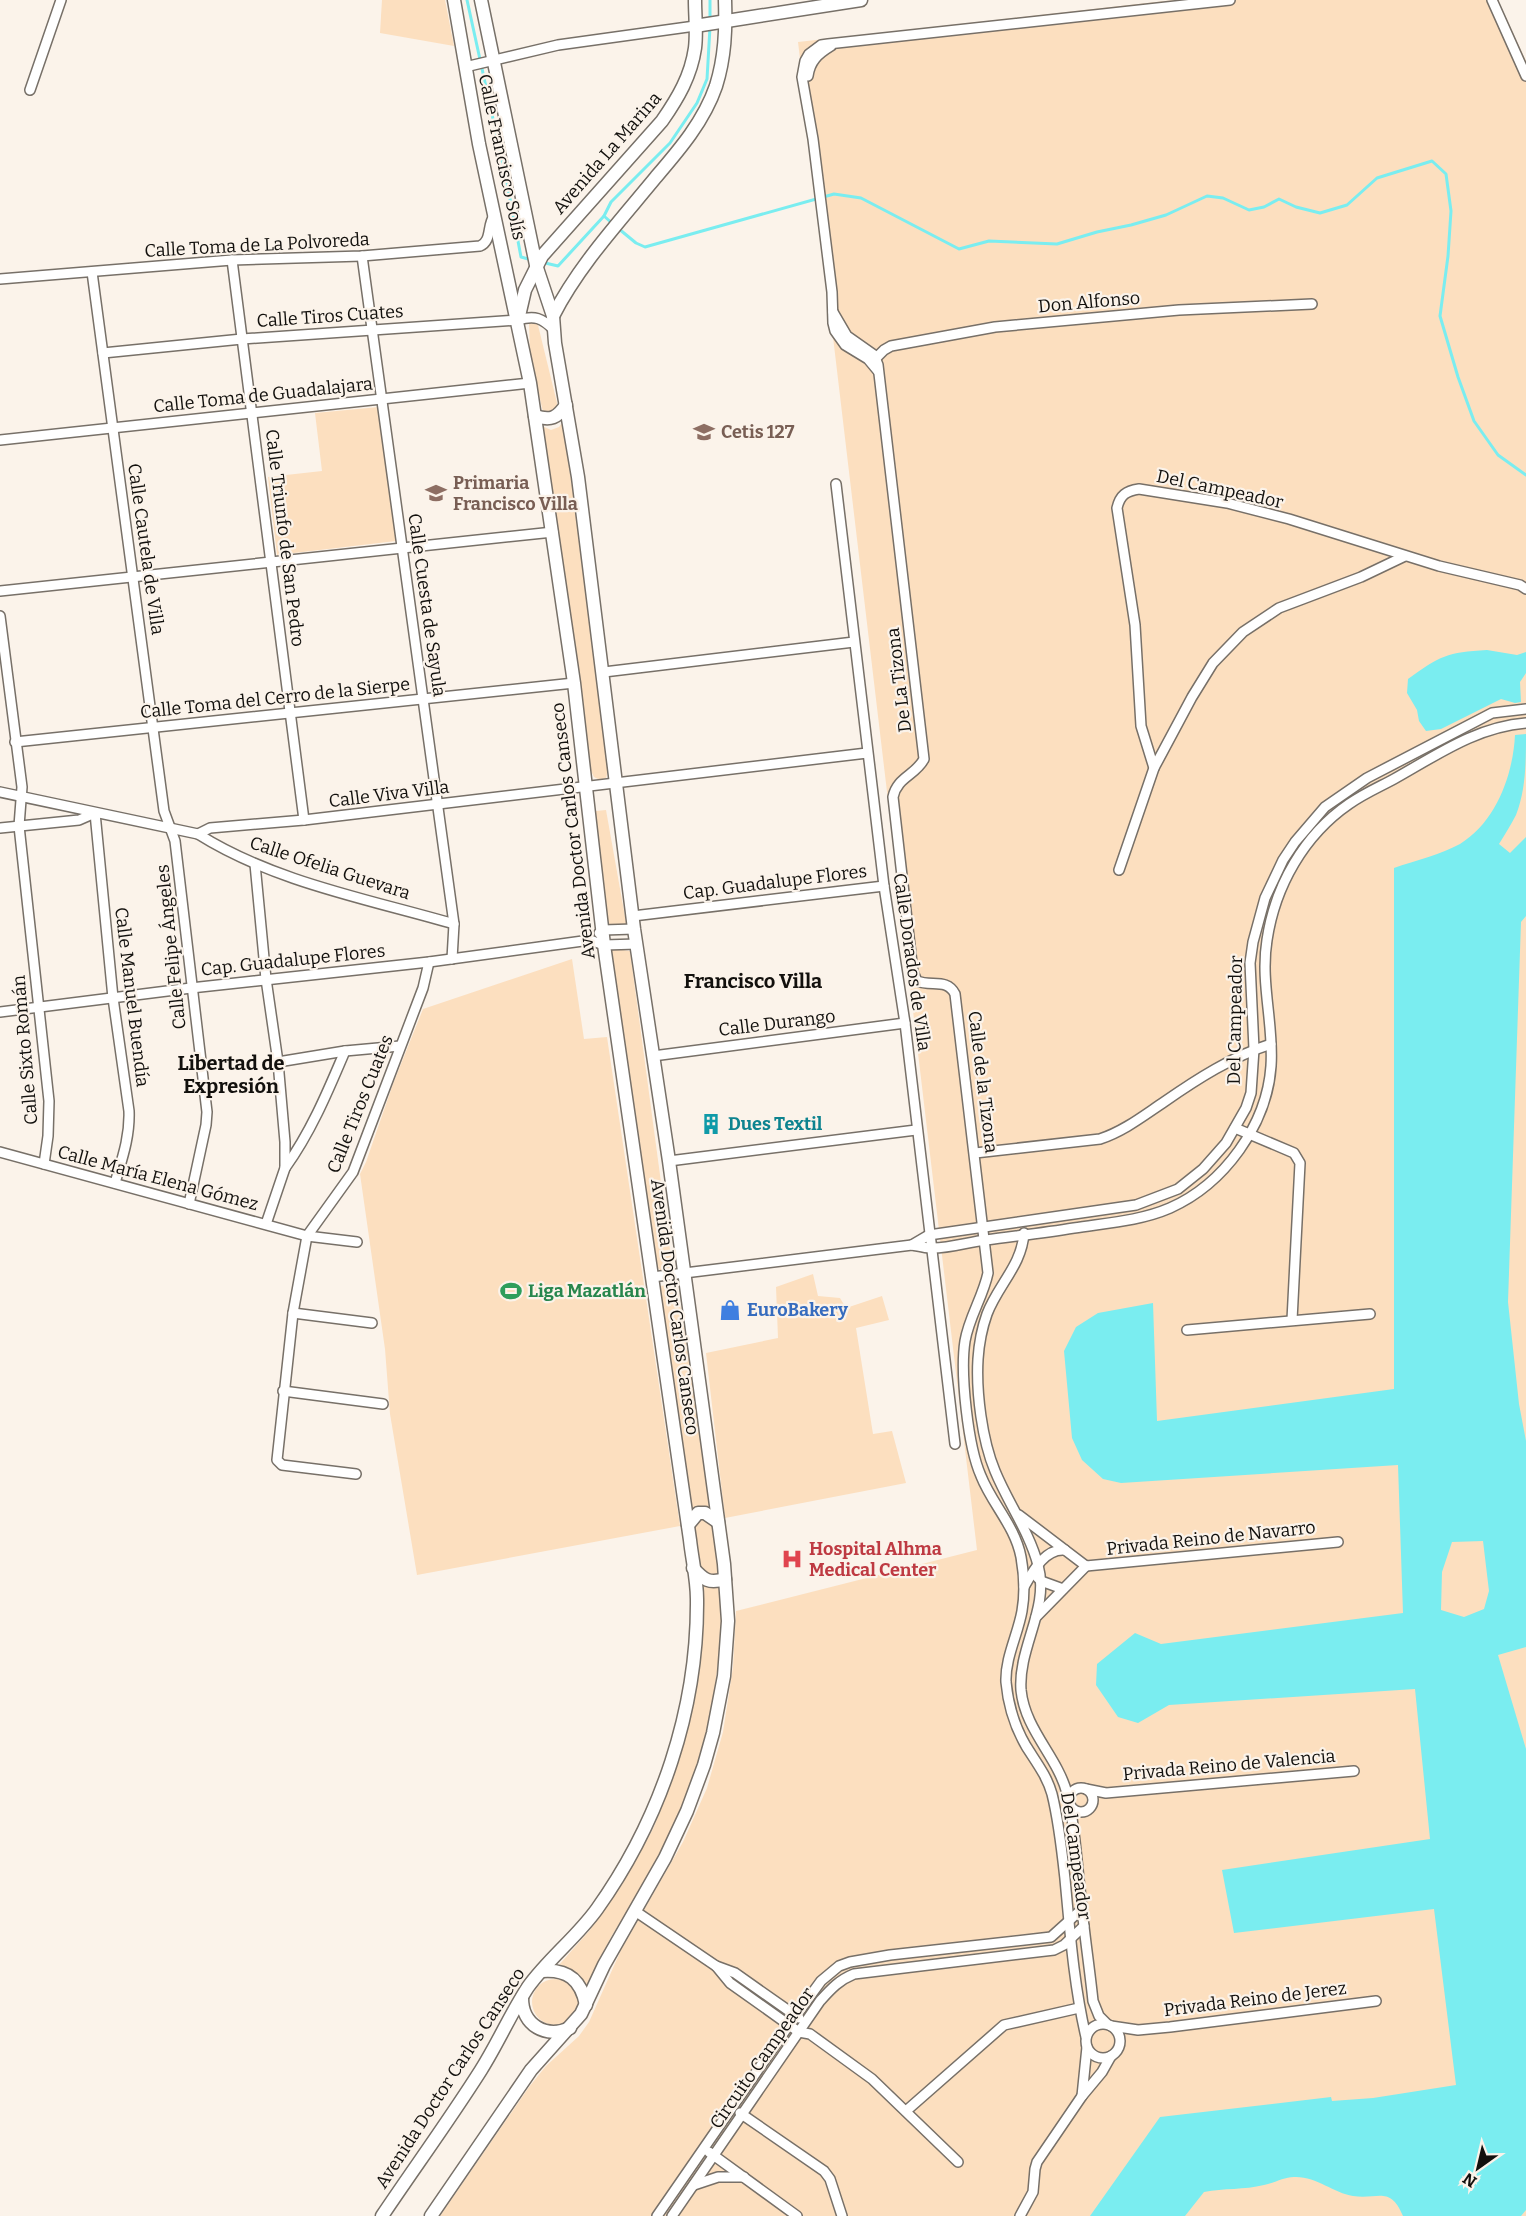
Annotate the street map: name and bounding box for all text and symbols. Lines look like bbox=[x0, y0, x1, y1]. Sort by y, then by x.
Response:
street label: Calle Francisco Solís bbox=[474, 72, 530, 242]
street label: Avenida La Marina bbox=[548, 87, 666, 219]
street label: Calle Toma de La Polvoreda bbox=[144, 228, 370, 262]
street label: Don Alfonso bbox=[1037, 287, 1141, 317]
street label: Calle Tiros Cuates bbox=[256, 300, 404, 332]
street label: Calle Toma de Guadalajara bbox=[152, 373, 374, 417]
school or university icon: Cetis 127 bbox=[692, 420, 716, 444]
place label: Cetis 127 bbox=[721, 421, 795, 443]
street label: Calle Triunfo de San Pedro bbox=[261, 428, 309, 648]
street label: Calle Cautela de Villa bbox=[123, 462, 169, 636]
street label: Del Campeador bbox=[1155, 465, 1285, 513]
place label: Primaria Francisco Villa bbox=[453, 472, 578, 515]
school or university icon: Primaria Francisco Villa bbox=[424, 481, 448, 505]
street label: Calle Cuesta de Sayula bbox=[403, 512, 451, 698]
street label: De La Tizona bbox=[882, 626, 916, 734]
street label: Calle Toma del Cerro de la Sierpe bbox=[139, 673, 411, 723]
street label: Avenida Doctor Carlos Canseco bbox=[546, 701, 600, 961]
street label: Calle Viva Villa bbox=[328, 776, 451, 812]
street label: Calle Ofelia Guevara bbox=[247, 832, 413, 904]
street label: Cap. Guadalupe Flores bbox=[682, 860, 868, 904]
street label: Calle Felipe Ángeles bbox=[151, 863, 191, 1031]
street label: Calle Dorados de Villa bbox=[889, 872, 935, 1053]
street label: Calle Manuel Buendía bbox=[110, 906, 154, 1088]
street label: Cap. Guadalupe Flores bbox=[200, 939, 386, 981]
street label: Del Campeador bbox=[1223, 955, 1247, 1085]
district label: Francisco Villa bbox=[684, 969, 822, 993]
street label: Calle Sixto Román bbox=[7, 974, 43, 1126]
street label: Calle Durango bbox=[717, 1005, 837, 1041]
street label: Calle de la Tizona bbox=[963, 1010, 1003, 1155]
street label: Calle Tiros Cuates bbox=[322, 1032, 398, 1176]
district label: Libertad de Expresión bbox=[177, 1051, 285, 1098]
building icon: Dues Textil bbox=[699, 1112, 723, 1136]
place label: Dues Textil bbox=[728, 1113, 823, 1135]
street label: Calle María Elena Gómez bbox=[55, 1141, 261, 1215]
street label: Avenida Doctor Carlos Canseco bbox=[646, 1177, 704, 1437]
sports icon: Liga Mazatlán bbox=[499, 1279, 523, 1303]
place label: Liga Mazatlán bbox=[528, 1280, 646, 1302]
shop icon: EuroBakery bbox=[718, 1298, 742, 1322]
place label: EuroBakery bbox=[747, 1299, 849, 1321]
street label: Privada Reino de Navarro bbox=[1105, 1516, 1317, 1560]
place label: Hospital Alhma Medical Center bbox=[809, 1538, 942, 1581]
hospital icon: Hospital Alhma Medical Center bbox=[780, 1547, 804, 1571]
street label: Privada Reino de Valencia bbox=[1122, 1745, 1336, 1785]
street label: Del Campeador bbox=[1056, 1791, 1096, 1921]
street label: Avenida Doctor Carlos Canseco bbox=[370, 1964, 530, 2192]
street label: Privada Reino de Jerez bbox=[1162, 1977, 1348, 2021]
street label: Circuito Campeador bbox=[705, 1983, 819, 2133]
north arrow bbox=[1448, 2138, 1508, 2198]
text: N bbox=[1459, 2169, 1480, 2191]

